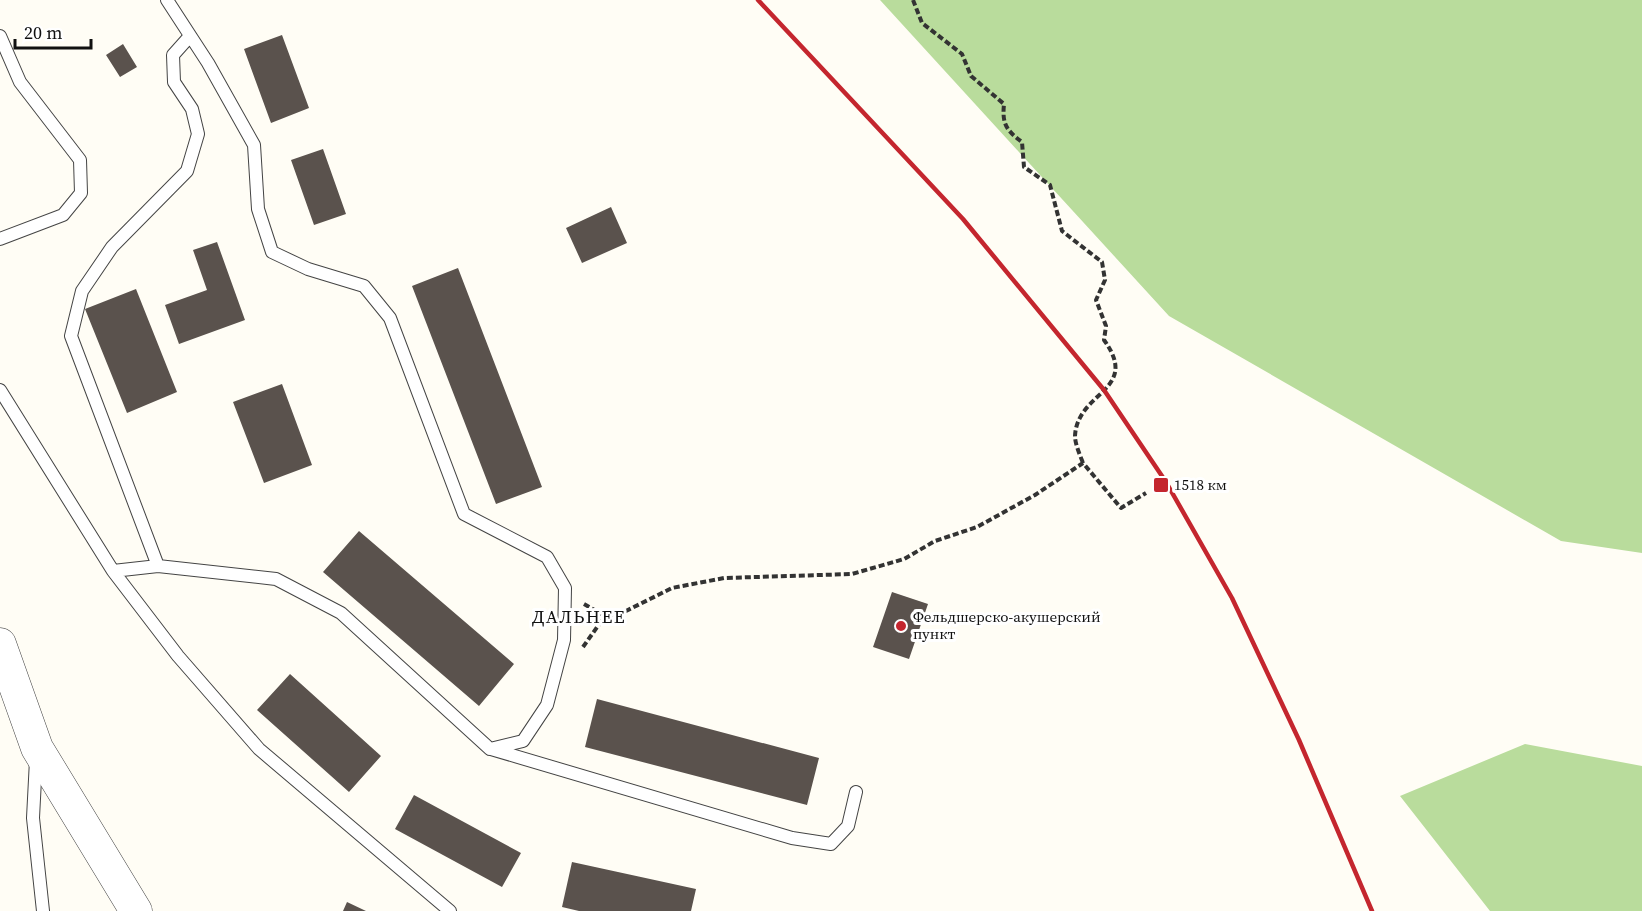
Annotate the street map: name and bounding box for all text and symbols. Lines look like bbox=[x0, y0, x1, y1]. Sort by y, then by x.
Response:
scale bar bbox=[15, 12, 92, 50]
text: 20 m bbox=[24, 20, 62, 45]
place label: 1518 км bbox=[1174, 474, 1227, 495]
marker: 1518 км bbox=[1152, 476, 1170, 494]
district label: ДАЛЬНЕЕ bbox=[532, 604, 626, 629]
place label: Фельдшерско-акушерский пункт bbox=[913, 606, 1101, 644]
marker: Фельдшерско-акушерский пункт bbox=[894, 619, 908, 633]

